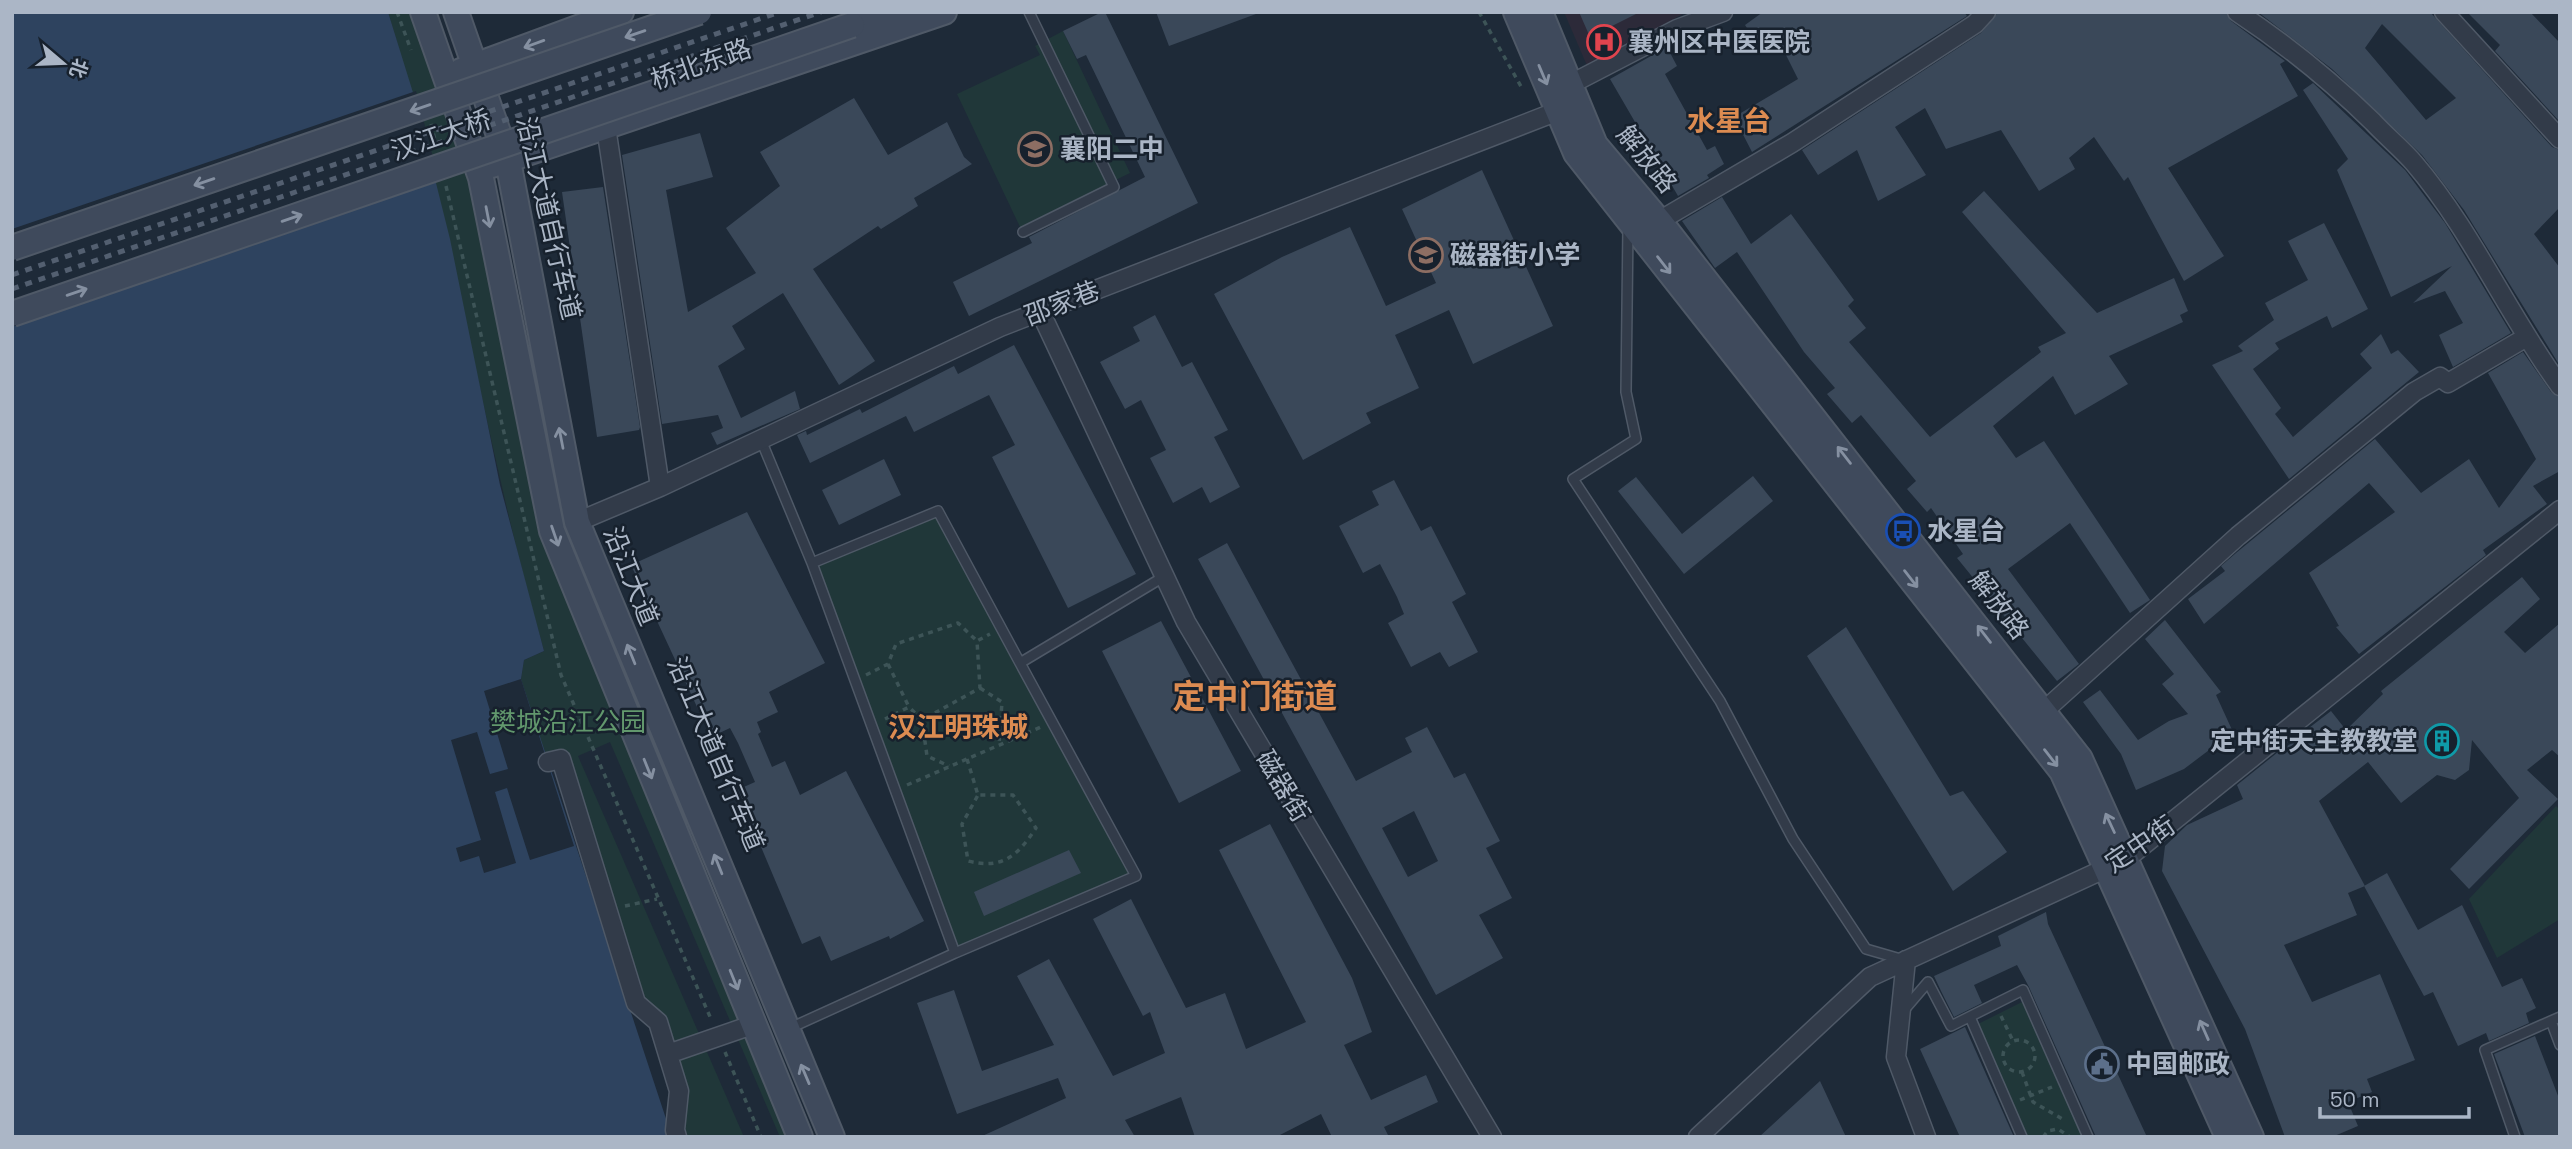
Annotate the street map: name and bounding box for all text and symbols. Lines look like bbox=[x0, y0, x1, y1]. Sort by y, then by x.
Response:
hospital icon: 襄州区中医医院 bbox=[1585, 23, 1623, 61]
place label: 襄州区中医医院 bbox=[1628, 25, 1810, 59]
north arrow bbox=[28, 28, 98, 98]
one-way arrow bbox=[624, 29, 646, 41]
street label: 桥北东路 bbox=[646, 31, 756, 97]
one-way arrow bbox=[524, 39, 546, 51]
text: 北 bbox=[64, 55, 94, 81]
one-way arrow bbox=[1537, 64, 1550, 85]
street label: 汉江大桥 bbox=[386, 102, 496, 168]
one-way arrow bbox=[409, 103, 431, 115]
district label: 水星台 bbox=[1687, 103, 1771, 139]
street label: 沿江大道自行车道 bbox=[509, 113, 589, 323]
street label: 解放路 bbox=[1609, 118, 1685, 200]
school or university icon: 襄阳二中 bbox=[1016, 130, 1054, 168]
place label: 襄阳二中 bbox=[1060, 132, 1164, 166]
one-way arrow bbox=[194, 177, 216, 189]
one-way arrow bbox=[482, 205, 495, 228]
one-way arrow bbox=[281, 211, 303, 224]
school or university icon: 磁器街小学 bbox=[1407, 236, 1445, 274]
place label: 磁器街小学 bbox=[1450, 238, 1580, 272]
one-way arrow bbox=[1657, 255, 1672, 274]
street label: 邵家巷 bbox=[1019, 273, 1105, 333]
one-way arrow bbox=[65, 285, 87, 297]
one-way arrow bbox=[554, 427, 567, 450]
one-way arrow bbox=[1836, 447, 1851, 465]
bus stop icon: 水星台 bbox=[1884, 512, 1922, 550]
place label: 水星台 bbox=[1927, 514, 2005, 548]
street label: 沿江大道 bbox=[596, 521, 666, 631]
one-way arrow bbox=[550, 524, 562, 546]
street label: 解放路 bbox=[1962, 564, 2036, 646]
one-way arrow bbox=[1903, 569, 1918, 587]
one-way arrow bbox=[1977, 626, 1992, 644]
one-way arrow bbox=[624, 643, 637, 665]
street label: 沿江大道自行车道 bbox=[660, 652, 772, 856]
district label: 定中门街道 bbox=[1173, 676, 1338, 718]
park label: 樊城沿江公园 bbox=[490, 705, 646, 739]
district label: 汉江明珠城 bbox=[888, 709, 1028, 745]
building icon: 定中街天主教教堂 bbox=[2423, 722, 2461, 760]
place label: 定中街天主教教堂 bbox=[2210, 724, 2418, 758]
street label: 磁器街 bbox=[1248, 744, 1318, 828]
one-way arrow bbox=[2044, 748, 2059, 766]
one-way arrow bbox=[643, 758, 656, 780]
street label: 定中街 bbox=[2098, 808, 2182, 880]
one-way arrow bbox=[2102, 812, 2115, 833]
one-way arrow bbox=[711, 853, 724, 875]
one-way arrow bbox=[728, 969, 741, 991]
one-way arrow bbox=[2197, 1019, 2210, 1041]
public building icon: 中国邮政 bbox=[2083, 1045, 2121, 1083]
place label: 中国邮政 bbox=[2126, 1047, 2230, 1081]
one-way arrow bbox=[798, 1064, 811, 1085]
scale bar bbox=[2320, 1076, 2469, 1120]
text: 50 m bbox=[2330, 1086, 2380, 1113]

